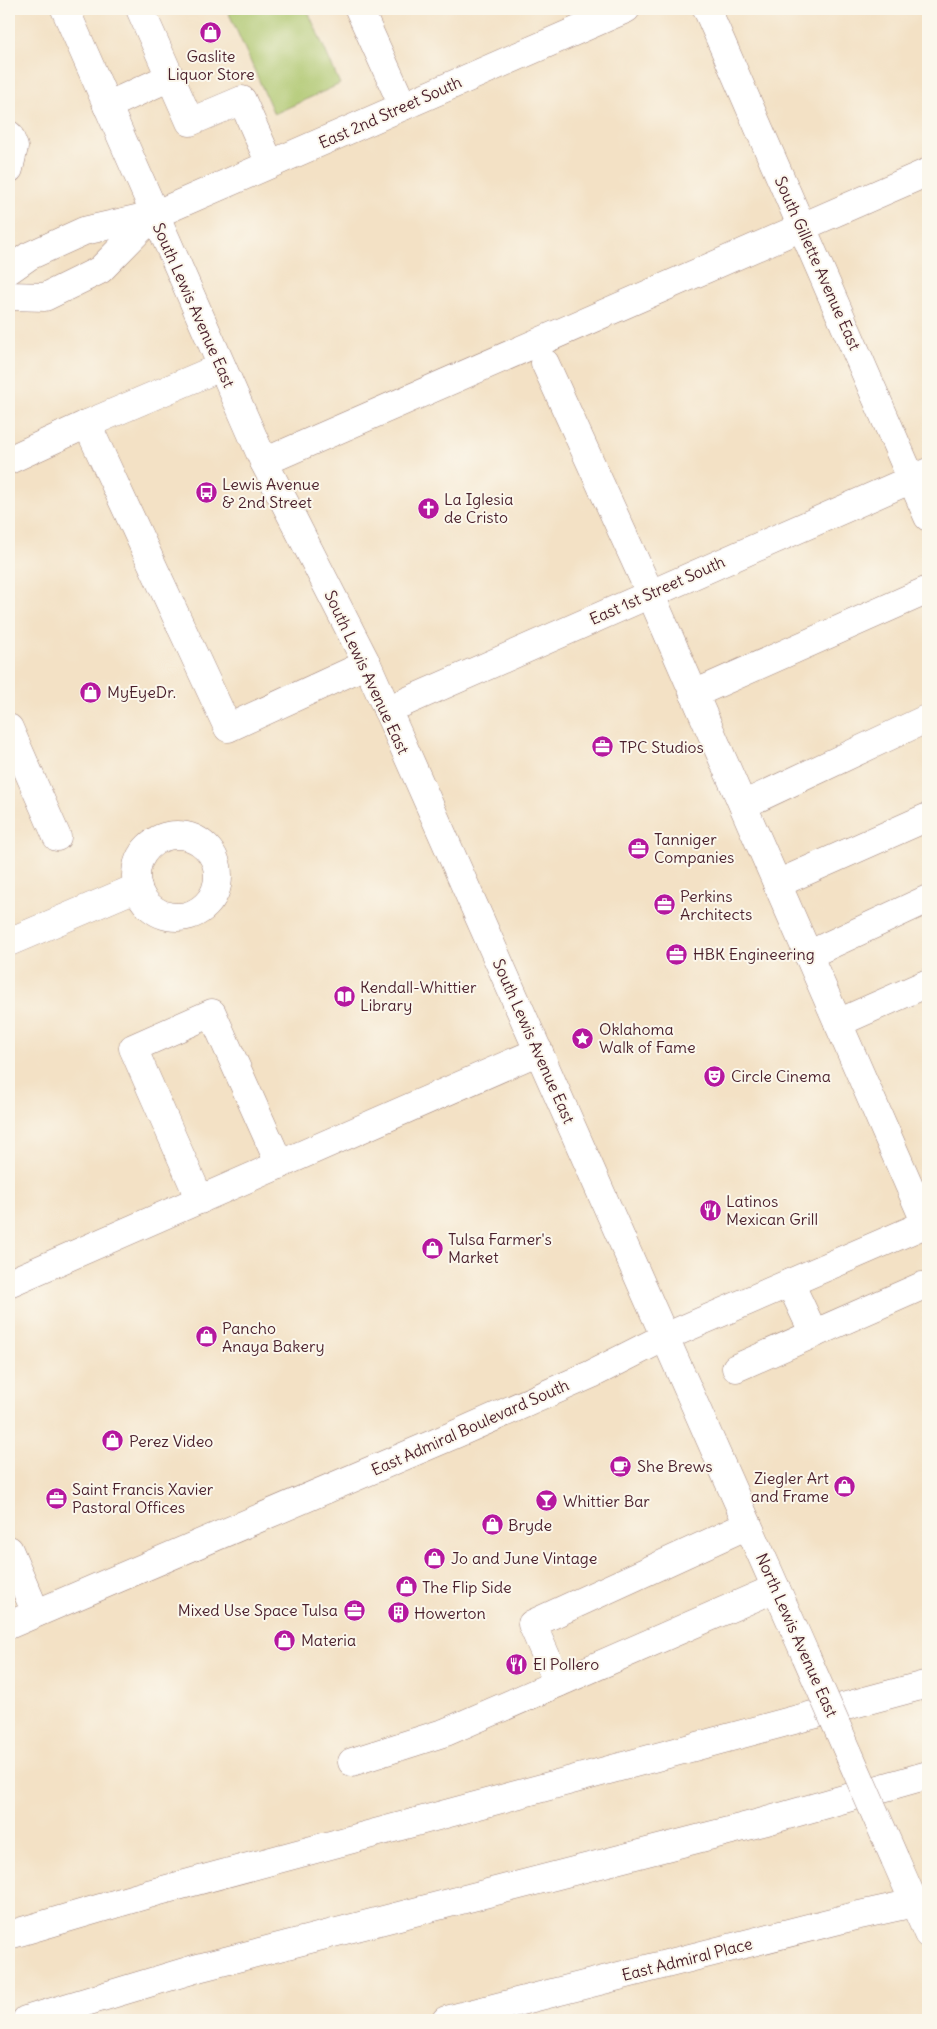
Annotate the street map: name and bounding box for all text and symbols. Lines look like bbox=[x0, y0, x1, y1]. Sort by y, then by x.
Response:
shop icon: Gaslite Liquor Store bbox=[199, 20, 223, 44]
place label: Gaslite Liquor Store bbox=[167, 46, 255, 84]
street label: East 2nd Street South bbox=[315, 71, 465, 153]
street label: South Gillette Avenue East bbox=[771, 173, 866, 354]
street label: South Lewis Avenue East bbox=[149, 220, 240, 391]
place label: Lewis Avenue & 2nd Street bbox=[222, 474, 320, 512]
bus stop icon: Lewis Avenue & 2nd Street bbox=[194, 481, 218, 505]
place label: La Iglesia de Cristo bbox=[444, 489, 513, 527]
church icon: La Iglesia de Cristo bbox=[416, 496, 440, 520]
street label: East 1st Street South bbox=[586, 551, 728, 629]
street label: South Lewis Avenue East bbox=[320, 587, 414, 758]
shop icon: MyEyeDr. bbox=[79, 680, 103, 704]
place label: MyEyeDr. bbox=[107, 682, 176, 702]
office icon: TPC Studios bbox=[591, 735, 615, 759]
place label: TPC Studios bbox=[619, 737, 704, 757]
place label: Tanniger Companies bbox=[654, 829, 734, 867]
office icon: Tanniger Companies bbox=[626, 836, 650, 860]
place label: Perkins Architects bbox=[680, 886, 752, 924]
office icon: Perkins Architects bbox=[652, 893, 676, 917]
office icon: HBK Engineering bbox=[665, 942, 689, 966]
place label: HBK Engineering bbox=[693, 944, 815, 964]
street label: South Lewis Avenue East bbox=[489, 956, 580, 1127]
place label: Kendall-Whittier Library bbox=[360, 977, 477, 1015]
library icon: Kendall-Whittier Library bbox=[332, 984, 356, 1008]
place label: Oklahoma Walk of Fame bbox=[599, 1019, 696, 1057]
place icon: Oklahoma Walk of Fame bbox=[571, 1026, 595, 1050]
theatre icon: Circle Cinema bbox=[703, 1064, 727, 1088]
place label: Circle Cinema bbox=[731, 1066, 831, 1086]
place label: Latinos Mexican Grill bbox=[726, 1191, 818, 1229]
restaurant icon: Latinos Mexican Grill bbox=[698, 1198, 722, 1222]
place label: Tulsa Farmer's Market bbox=[448, 1229, 552, 1267]
shop icon: Tulsa Farmer's Market bbox=[420, 1236, 444, 1260]
place label: Pancho Anaya Bakery bbox=[222, 1318, 325, 1356]
shop icon: Pancho Anaya Bakery bbox=[194, 1325, 218, 1349]
street label: East Admiral Boulevard South bbox=[368, 1374, 572, 1480]
shop icon: Perez Video bbox=[101, 1429, 125, 1453]
place label: Perez Video bbox=[129, 1431, 213, 1451]
cafe icon: She Brews bbox=[609, 1454, 633, 1478]
place label: She Brews bbox=[637, 1456, 713, 1476]
place label: Ziegler Art and Frame bbox=[751, 1468, 830, 1506]
shop icon: Ziegler Art and Frame bbox=[833, 1475, 857, 1499]
place label: Saint Francis Xavier Pastoral Offices bbox=[72, 1479, 214, 1517]
office icon: Saint Francis Xavier Pastoral Offices bbox=[44, 1486, 68, 1510]
bar icon: Whittier Bar bbox=[535, 1489, 559, 1513]
place label: Whittier Bar bbox=[563, 1491, 650, 1511]
shop icon: Bryde bbox=[480, 1513, 504, 1537]
place label: Bryde bbox=[508, 1515, 552, 1535]
shop icon: Jo and June Vintage bbox=[423, 1546, 447, 1570]
place label: Jo and June Vintage bbox=[451, 1548, 597, 1568]
street label: North Lewis Avenue East bbox=[752, 1550, 842, 1721]
shop icon: The Flip Side bbox=[394, 1575, 418, 1599]
place label: The Flip Side bbox=[422, 1577, 512, 1597]
office icon: Mixed Use Space Tulsa bbox=[342, 1598, 366, 1622]
place label: Mixed Use Space Tulsa bbox=[178, 1600, 338, 1620]
building icon: Howerton bbox=[386, 1601, 410, 1625]
place label: Howerton bbox=[414, 1603, 486, 1623]
shop icon: Materia bbox=[273, 1628, 297, 1652]
place label: Materia bbox=[301, 1630, 356, 1650]
restaurant icon: El Pollero bbox=[505, 1652, 529, 1676]
place label: El Pollero bbox=[533, 1654, 599, 1674]
street label: East Admiral Place bbox=[620, 1933, 754, 1985]

